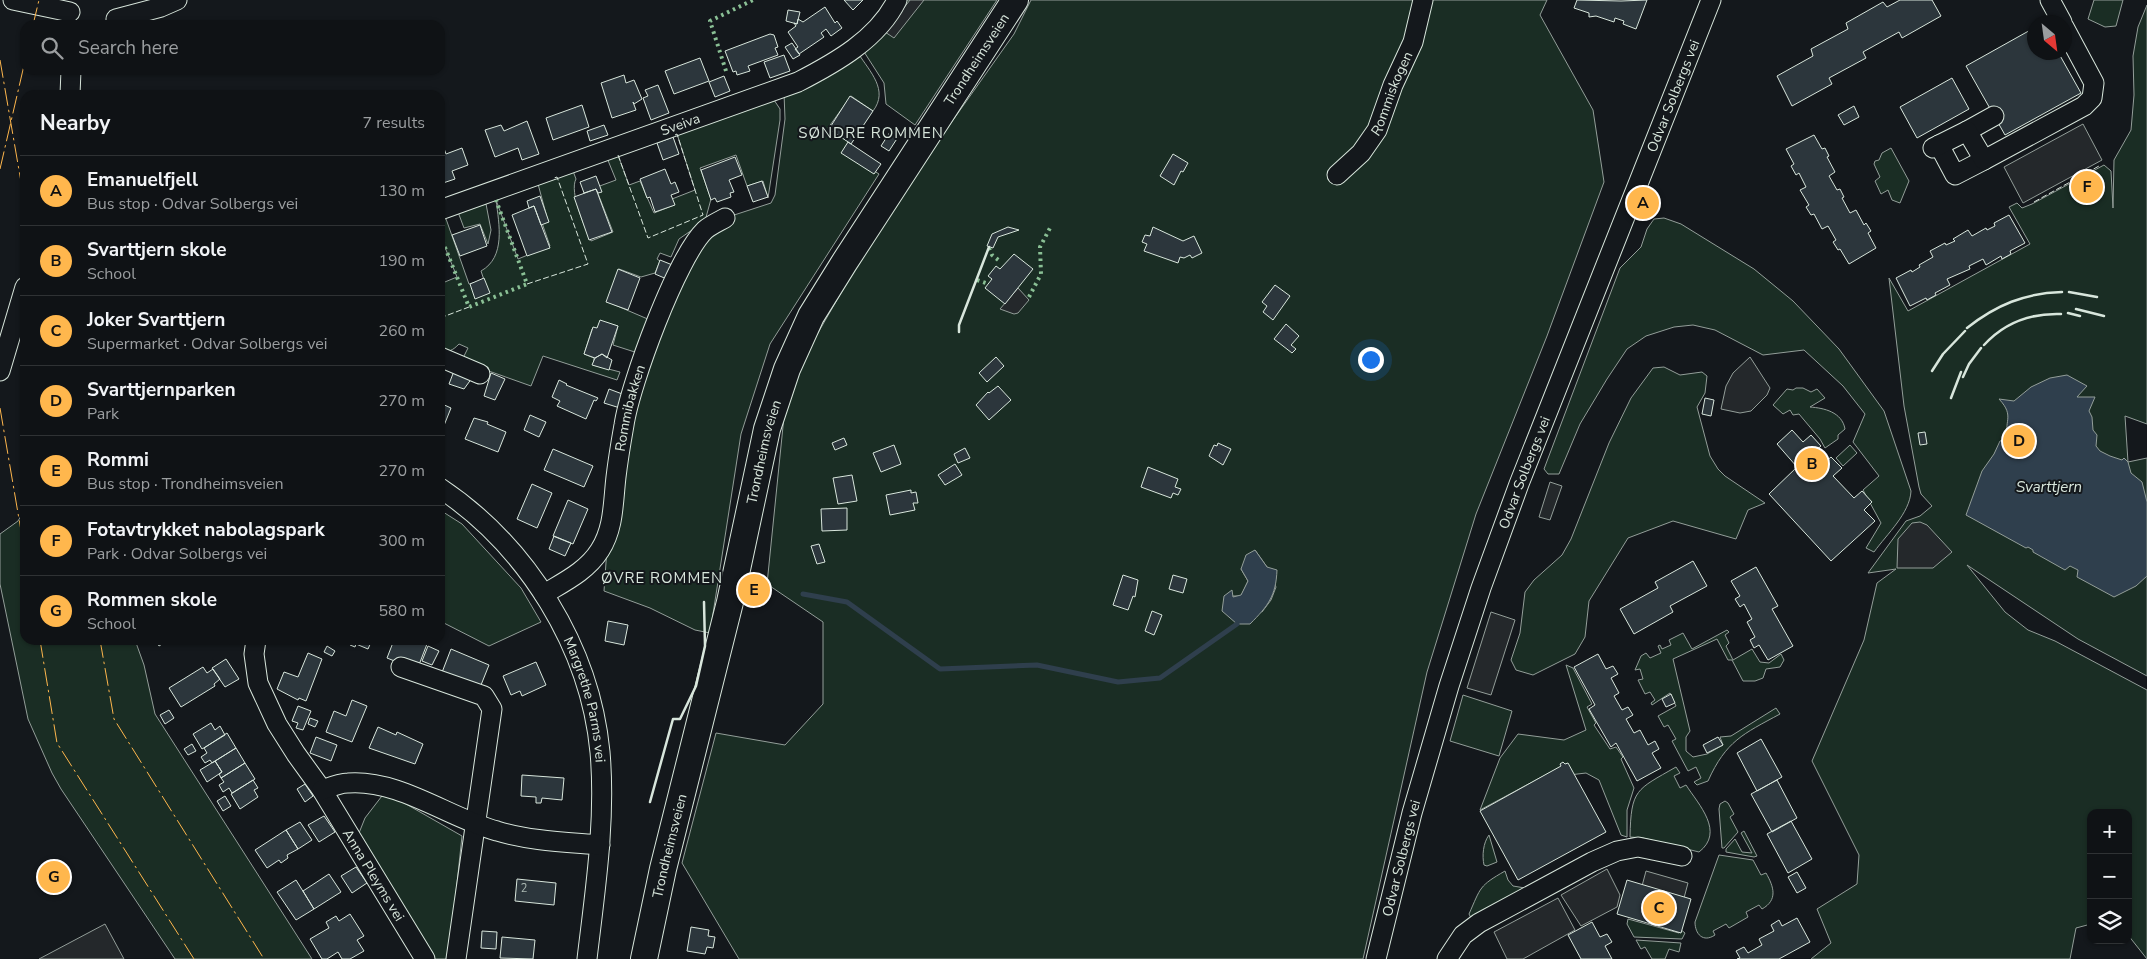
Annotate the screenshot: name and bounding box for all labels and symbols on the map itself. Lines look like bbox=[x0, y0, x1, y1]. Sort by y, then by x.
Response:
street label: Trondheimsveien bbox=[940, 10, 1014, 109]
north arrow bbox=[2027, 15, 2072, 60]
street label: Odvar Solbergs vei bbox=[1643, 37, 1704, 155]
street label: Rommiskogen bbox=[1367, 48, 1417, 140]
street label: Sveiva bbox=[658, 109, 703, 140]
district label: SØNDRE ROMMEN bbox=[798, 123, 944, 143]
pin: F bbox=[2071, 168, 2103, 206]
pin: A bbox=[1627, 184, 1659, 222]
your location bbox=[1358, 347, 1384, 373]
street label: Rommibakken bbox=[611, 362, 650, 453]
street label: Trondheimsveien bbox=[742, 398, 786, 506]
street label: Odvar Solbergs vei bbox=[1494, 413, 1555, 532]
pin: D bbox=[2003, 422, 2035, 460]
pin: B bbox=[1796, 445, 1828, 483]
water label: Svarttjern bbox=[2016, 477, 2082, 497]
district label: ØVRE ROMMEN bbox=[601, 568, 723, 588]
pin: E bbox=[738, 571, 770, 609]
street label: Margrethe Parms vei bbox=[559, 634, 610, 763]
street label: Trondheimsveien bbox=[648, 792, 692, 900]
street label: Odvar Solbergs vei bbox=[1378, 798, 1425, 918]
street label: Anna Pleyms vei bbox=[338, 826, 409, 925]
pin: G bbox=[38, 858, 70, 896]
house number: 2 bbox=[521, 881, 527, 896]
pin: C bbox=[1643, 889, 1675, 927]

